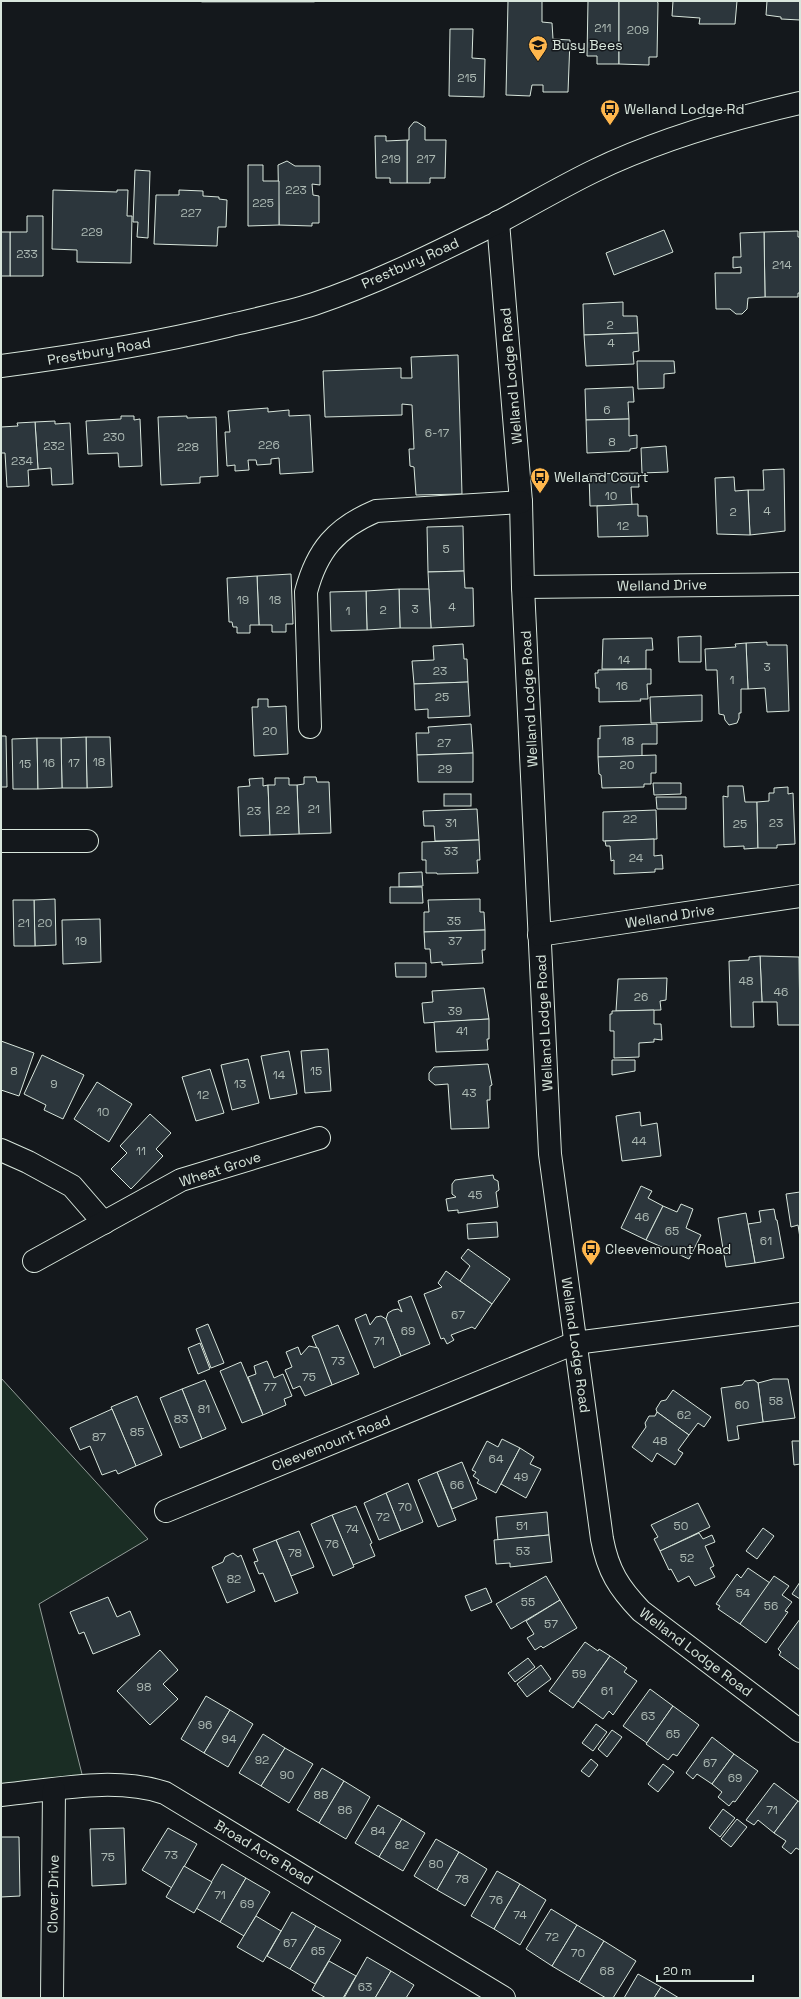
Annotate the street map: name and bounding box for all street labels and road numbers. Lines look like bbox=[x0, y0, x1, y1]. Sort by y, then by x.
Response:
street label: Prestbury Road bbox=[358, 233, 462, 293]
street label: Welland Lodge Road bbox=[496, 307, 526, 445]
street label: Prestbury Road bbox=[46, 333, 152, 369]
street label: Welland Drive bbox=[617, 575, 707, 595]
street label: Welland Lodge Road bbox=[516, 630, 542, 768]
street label: Welland Drive bbox=[624, 900, 716, 932]
street label: Welland Lodge Road bbox=[531, 954, 557, 1092]
street label: Wheat Grove bbox=[177, 1147, 263, 1191]
street label: Welland Lodge Road bbox=[558, 1276, 594, 1414]
street label: Cleevemount Road bbox=[269, 1411, 393, 1475]
street label: Welland Lodge Road bbox=[636, 1604, 756, 1700]
street label: Broad Acre Road bbox=[211, 1816, 317, 1888]
street label: Clover Drive bbox=[43, 1854, 63, 1934]

